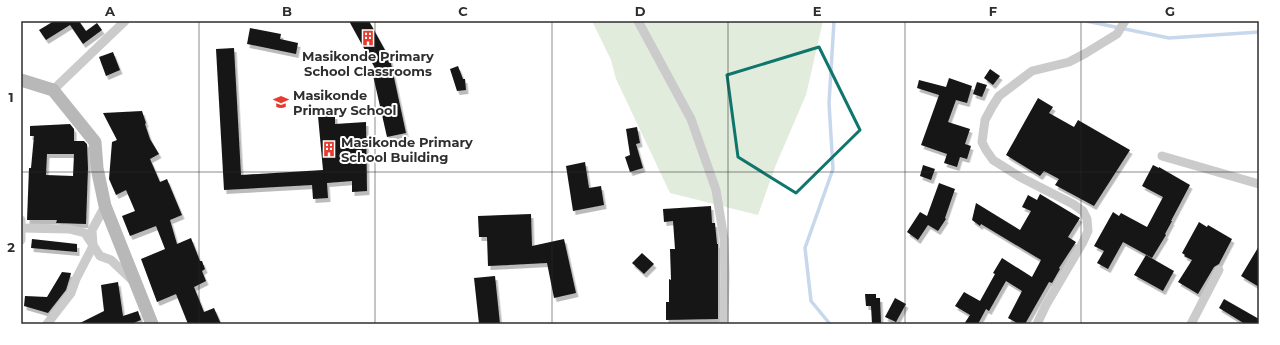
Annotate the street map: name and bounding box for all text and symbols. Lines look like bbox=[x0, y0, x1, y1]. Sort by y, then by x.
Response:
text: A bbox=[104, 3, 116, 19]
text: B bbox=[282, 3, 292, 19]
text: C bbox=[458, 3, 468, 19]
text: D bbox=[635, 3, 646, 19]
text: E bbox=[813, 3, 822, 19]
text: F bbox=[989, 3, 997, 19]
text: G bbox=[1165, 3, 1175, 19]
building icon: Masikonde Primary School Classrooms bbox=[359, 29, 377, 47]
place label: Masikonde Primary School Classrooms bbox=[302, 48, 434, 79]
place label: Masikonde Primary School bbox=[293, 87, 396, 118]
text: 1 bbox=[8, 89, 14, 105]
school or university icon: Masikonde Primary School bbox=[272, 93, 290, 111]
place label: Masikonde Primary School Building bbox=[341, 134, 473, 165]
building icon: Masikonde Primary School Building bbox=[320, 140, 338, 158]
text: 2 bbox=[7, 239, 15, 255]

